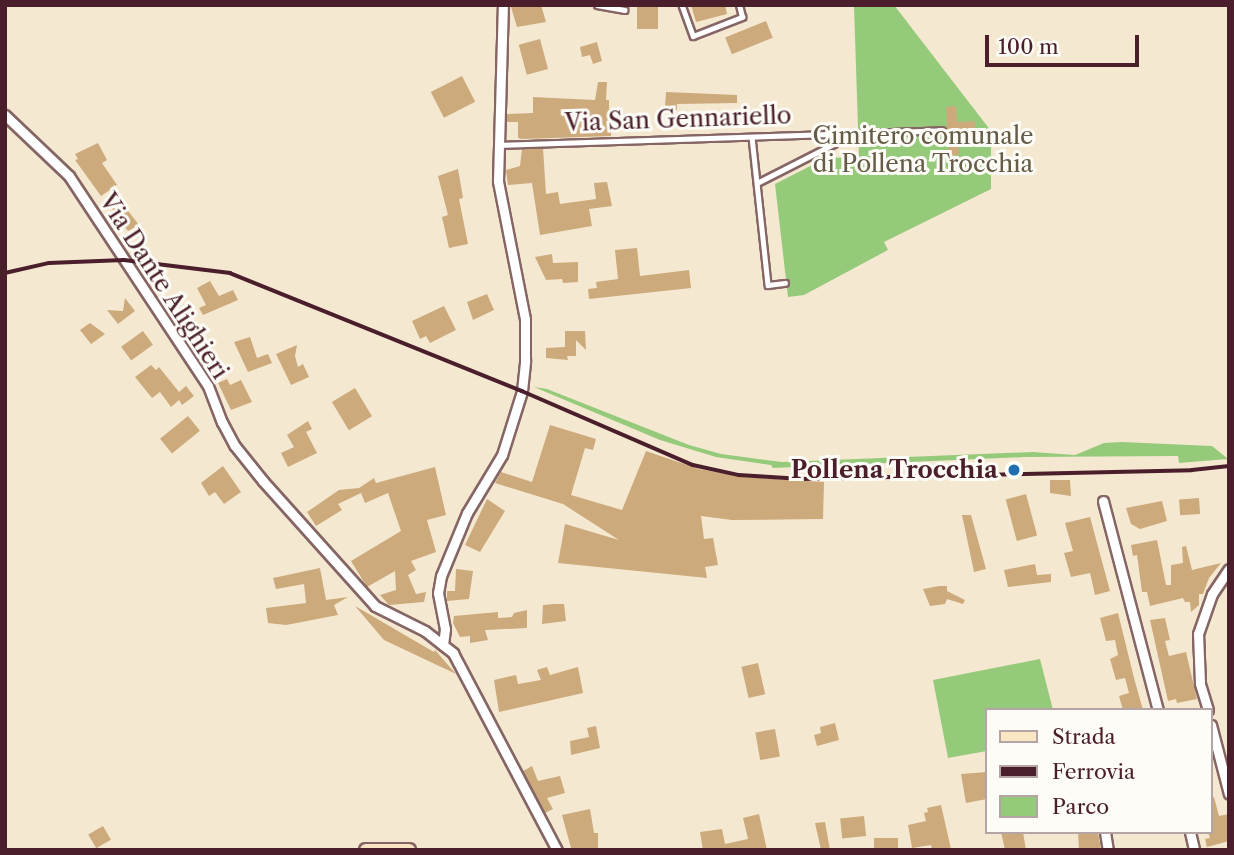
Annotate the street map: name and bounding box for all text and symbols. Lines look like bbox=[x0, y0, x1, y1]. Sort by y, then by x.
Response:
scale bar bbox=[989, 21, 1143, 65]
text: 100 m bbox=[998, 34, 1059, 59]
street label: Via San Gennariello bbox=[564, 101, 792, 137]
park label: Cimitero comunale di Pollena Trocchia bbox=[812, 122, 1034, 178]
street label: Via Dante Alighieri bbox=[93, 187, 235, 385]
place label: Pollena Trocchia bbox=[790, 456, 998, 484]
marker: Pollena Trocchia bbox=[1004, 460, 1024, 480]
legend bbox=[986, 708, 1213, 834]
text: Strada bbox=[1052, 724, 1116, 749]
text: Ferrovia bbox=[1052, 759, 1135, 784]
text: Parco bbox=[1052, 794, 1109, 819]

